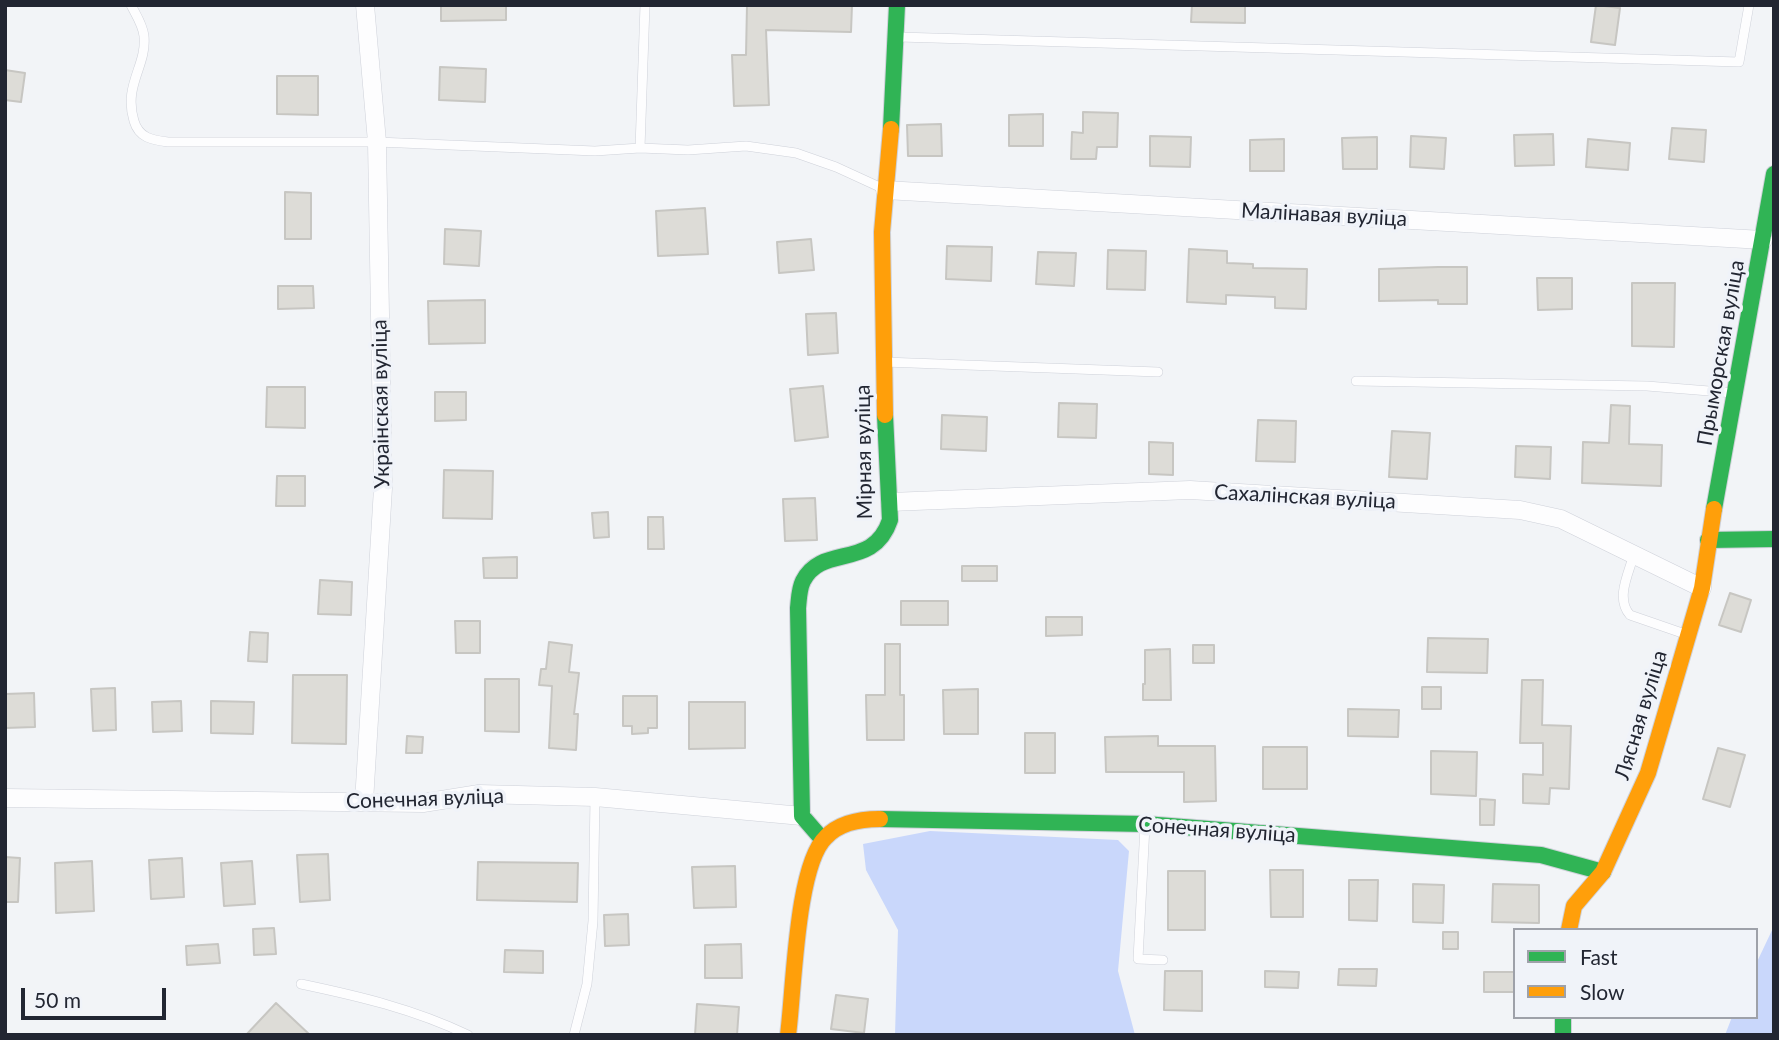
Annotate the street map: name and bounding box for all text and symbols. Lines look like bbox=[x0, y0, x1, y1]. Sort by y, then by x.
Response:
street label: Малінавая вуліца bbox=[1240, 198, 1408, 232]
street label: Прыморская вуліца bbox=[1692, 258, 1750, 448]
street label: Украінская вуліца bbox=[367, 319, 395, 489]
street label: Мірная вуліца bbox=[850, 384, 878, 520]
street label: Сахалінская вуліца bbox=[1213, 480, 1397, 514]
street label: Лясная вуліца bbox=[1609, 647, 1673, 783]
street label: Сонечная вуліца bbox=[346, 784, 504, 814]
street label: Сонечная вуліца bbox=[1137, 812, 1297, 848]
legend bbox=[1513, 928, 1758, 1019]
text: Fast bbox=[1580, 944, 1617, 969]
scale bar bbox=[24, 974, 170, 1018]
text: Slow bbox=[1580, 979, 1624, 1004]
text: 50 m bbox=[34, 987, 81, 1012]

